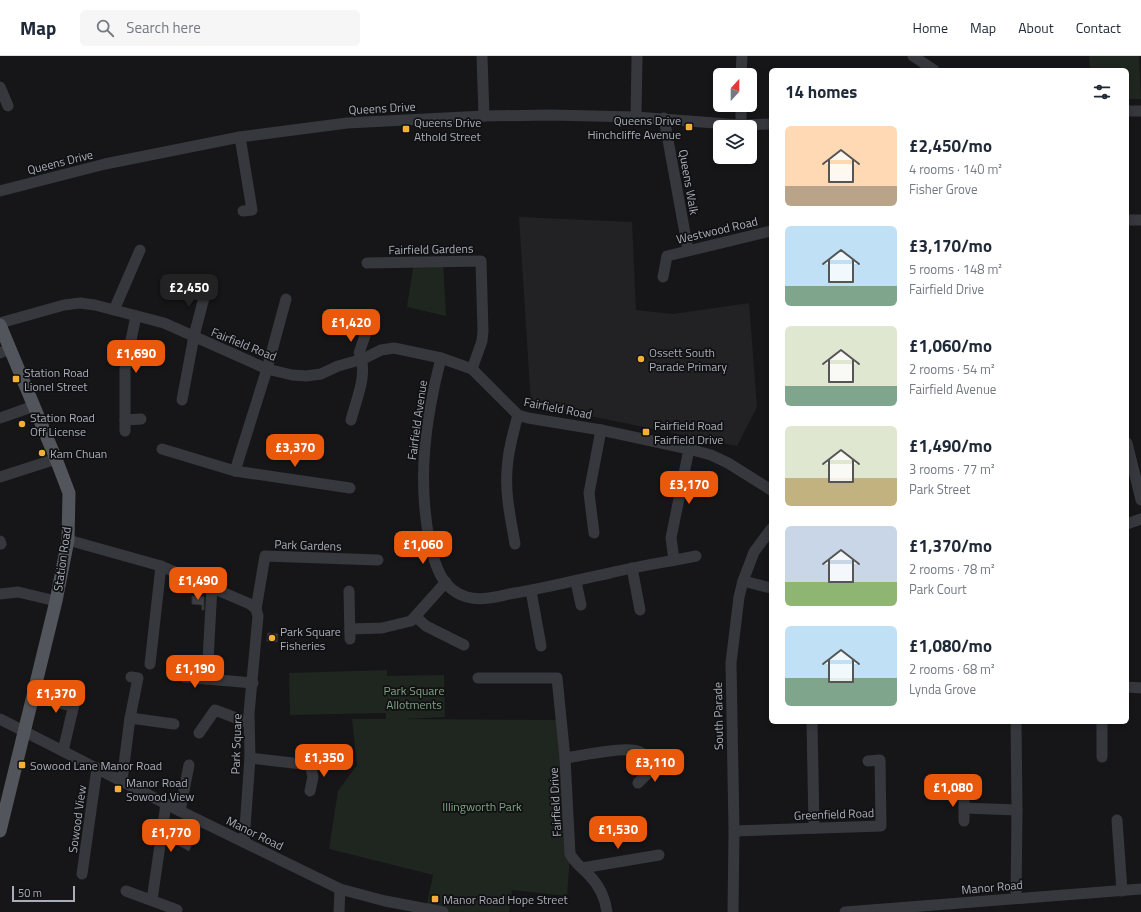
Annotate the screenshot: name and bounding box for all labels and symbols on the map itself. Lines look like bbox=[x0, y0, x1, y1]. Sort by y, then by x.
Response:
north arrow bbox=[713, 68, 757, 112]
street label: Queens Drive bbox=[348, 97, 416, 119]
place label: Queens Drive Hinchcliffe Avenue bbox=[587, 111, 681, 144]
place label: Queens Drive Athold Street bbox=[414, 113, 481, 146]
marker: Queens Drive Hinchcliffe Avenue bbox=[684, 122, 694, 132]
marker: Queens Drive Athold Street bbox=[401, 124, 411, 134]
street label: Queens Drive bbox=[25, 145, 95, 179]
street label: Queens Walk bbox=[674, 148, 704, 216]
street label: Westwood Road bbox=[674, 211, 760, 249]
street label: Fairfield Gardens bbox=[388, 239, 474, 259]
pin: £2,450 bbox=[156, 274, 222, 308]
pin: £1,420 bbox=[318, 309, 384, 343]
street label: Fairfield Road bbox=[208, 322, 280, 366]
pin: £1,690 bbox=[103, 340, 169, 374]
place label: Ossett South Parade Primary bbox=[649, 343, 727, 376]
marker: Ossett South Parade Primary bbox=[636, 354, 646, 364]
place label: Station Road Lionel Street bbox=[24, 363, 89, 396]
marker: Station Road Lionel Street bbox=[11, 374, 21, 384]
street label: Fairfield Avenue bbox=[402, 379, 432, 461]
street label: Fairfield Road bbox=[522, 392, 594, 424]
place label: Station Road Off License bbox=[30, 408, 95, 441]
place label: Fairfield Road Fairfield Drive bbox=[654, 416, 723, 449]
marker: Station Road Off License bbox=[17, 419, 27, 429]
marker: Fairfield Road Fairfield Drive bbox=[641, 427, 651, 437]
pin: £3,370 bbox=[262, 434, 328, 468]
place label: Kam Chuan bbox=[50, 444, 107, 463]
marker: Kam Chuan bbox=[37, 448, 47, 458]
pin: £3,170 bbox=[656, 471, 722, 505]
street label: Station Road bbox=[48, 526, 76, 592]
pin: £1,060 bbox=[390, 531, 456, 565]
street label: Park Gardens bbox=[274, 534, 342, 556]
pin: £1,490 bbox=[165, 567, 231, 601]
place label: Park Square Fisheries bbox=[280, 622, 341, 655]
marker: Park Square Fisheries bbox=[267, 633, 277, 643]
pin: £1,190 bbox=[162, 655, 228, 689]
pin: £1,370 bbox=[23, 680, 89, 714]
park label: Park Square Allotments bbox=[384, 681, 444, 714]
street label: South Parade bbox=[708, 682, 728, 750]
street label: Park Square bbox=[225, 713, 247, 775]
pin: £1,350 bbox=[291, 744, 357, 778]
pin: £3,110 bbox=[622, 749, 688, 783]
place label: Sowood Lane Manor Road bbox=[30, 756, 162, 775]
marker: Sowood Lane Manor Road bbox=[17, 760, 27, 770]
street label: Fairfield Drive bbox=[544, 767, 566, 837]
place label: Manor Road Sowood View bbox=[126, 773, 194, 806]
pin: £1,080 bbox=[920, 774, 986, 808]
street label: Sowood View bbox=[63, 784, 91, 854]
marker: Manor Road Sowood View bbox=[113, 784, 123, 794]
park label: Illingworth Park bbox=[442, 797, 522, 816]
street label: Greenfield Road bbox=[793, 803, 875, 825]
street label: Manor Road bbox=[223, 811, 287, 855]
pin: £1,530 bbox=[585, 816, 651, 850]
pin: £1,770 bbox=[138, 819, 204, 853]
street label: Manor Road bbox=[960, 875, 1024, 899]
scale bar bbox=[12, 884, 75, 903]
place label: Manor Road Hope Street bbox=[443, 890, 568, 909]
marker: Manor Road Hope Street bbox=[430, 894, 440, 904]

